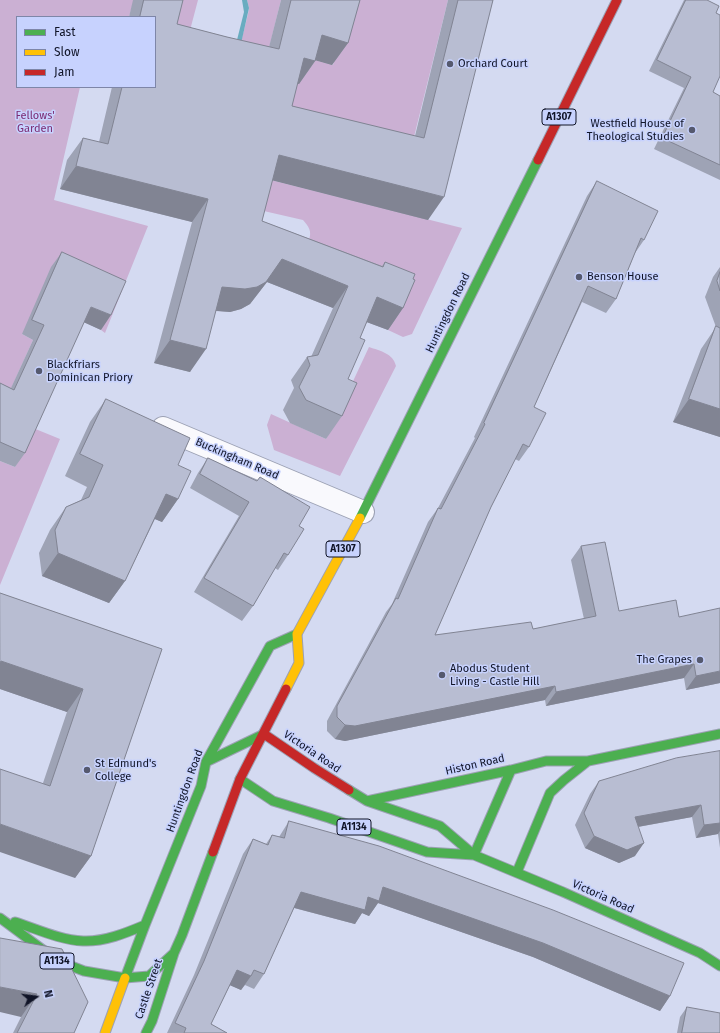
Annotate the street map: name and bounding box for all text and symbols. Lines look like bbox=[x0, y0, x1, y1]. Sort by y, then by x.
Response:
legend bbox=[16, 16, 156, 88]
text: Fast bbox=[54, 25, 76, 39]
text: Slow bbox=[54, 45, 80, 59]
place label: Orchard Court bbox=[458, 57, 528, 71]
marker: Orchard Court bbox=[445, 59, 455, 69]
text: Jam bbox=[54, 65, 74, 79]
park label: Fellows' Garden bbox=[15, 109, 55, 135]
road number: A1307 bbox=[542, 109, 576, 125]
place label: Westfield House of Theological Studies bbox=[587, 117, 684, 143]
marker: Westfield House of Theological Studies bbox=[687, 125, 697, 135]
place label: Benson House bbox=[587, 270, 658, 284]
street label: Huntingdon Road bbox=[423, 271, 473, 355]
marker: Benson House bbox=[574, 272, 584, 282]
place label: Blackfriars Dominican Priory bbox=[47, 358, 133, 384]
marker: Blackfriars Dominican Priory bbox=[34, 366, 44, 376]
street label: Buckingham Road bbox=[193, 435, 281, 483]
road number: A1307 bbox=[326, 541, 360, 557]
place label: The Grapes bbox=[637, 653, 692, 667]
marker: The Grapes bbox=[695, 655, 705, 665]
place label: Abodus Student Living - Castle Hill bbox=[450, 662, 540, 688]
marker: Abodus Student Living - Castle Hill bbox=[437, 670, 447, 680]
street label: Victoria Road bbox=[281, 728, 343, 776]
street label: Huntingdon Road bbox=[164, 748, 206, 834]
street label: Histon Road bbox=[444, 752, 506, 778]
place label: St Edmund's College bbox=[95, 757, 156, 783]
marker: St Edmund's College bbox=[82, 765, 92, 775]
road number: A1134 bbox=[337, 819, 371, 835]
street label: Victoria Road bbox=[570, 877, 636, 917]
road number: A1134 bbox=[40, 953, 74, 969]
street label: Castle Street bbox=[133, 957, 165, 1021]
north arrow bbox=[16, 977, 56, 1017]
text: N bbox=[41, 989, 55, 999]

